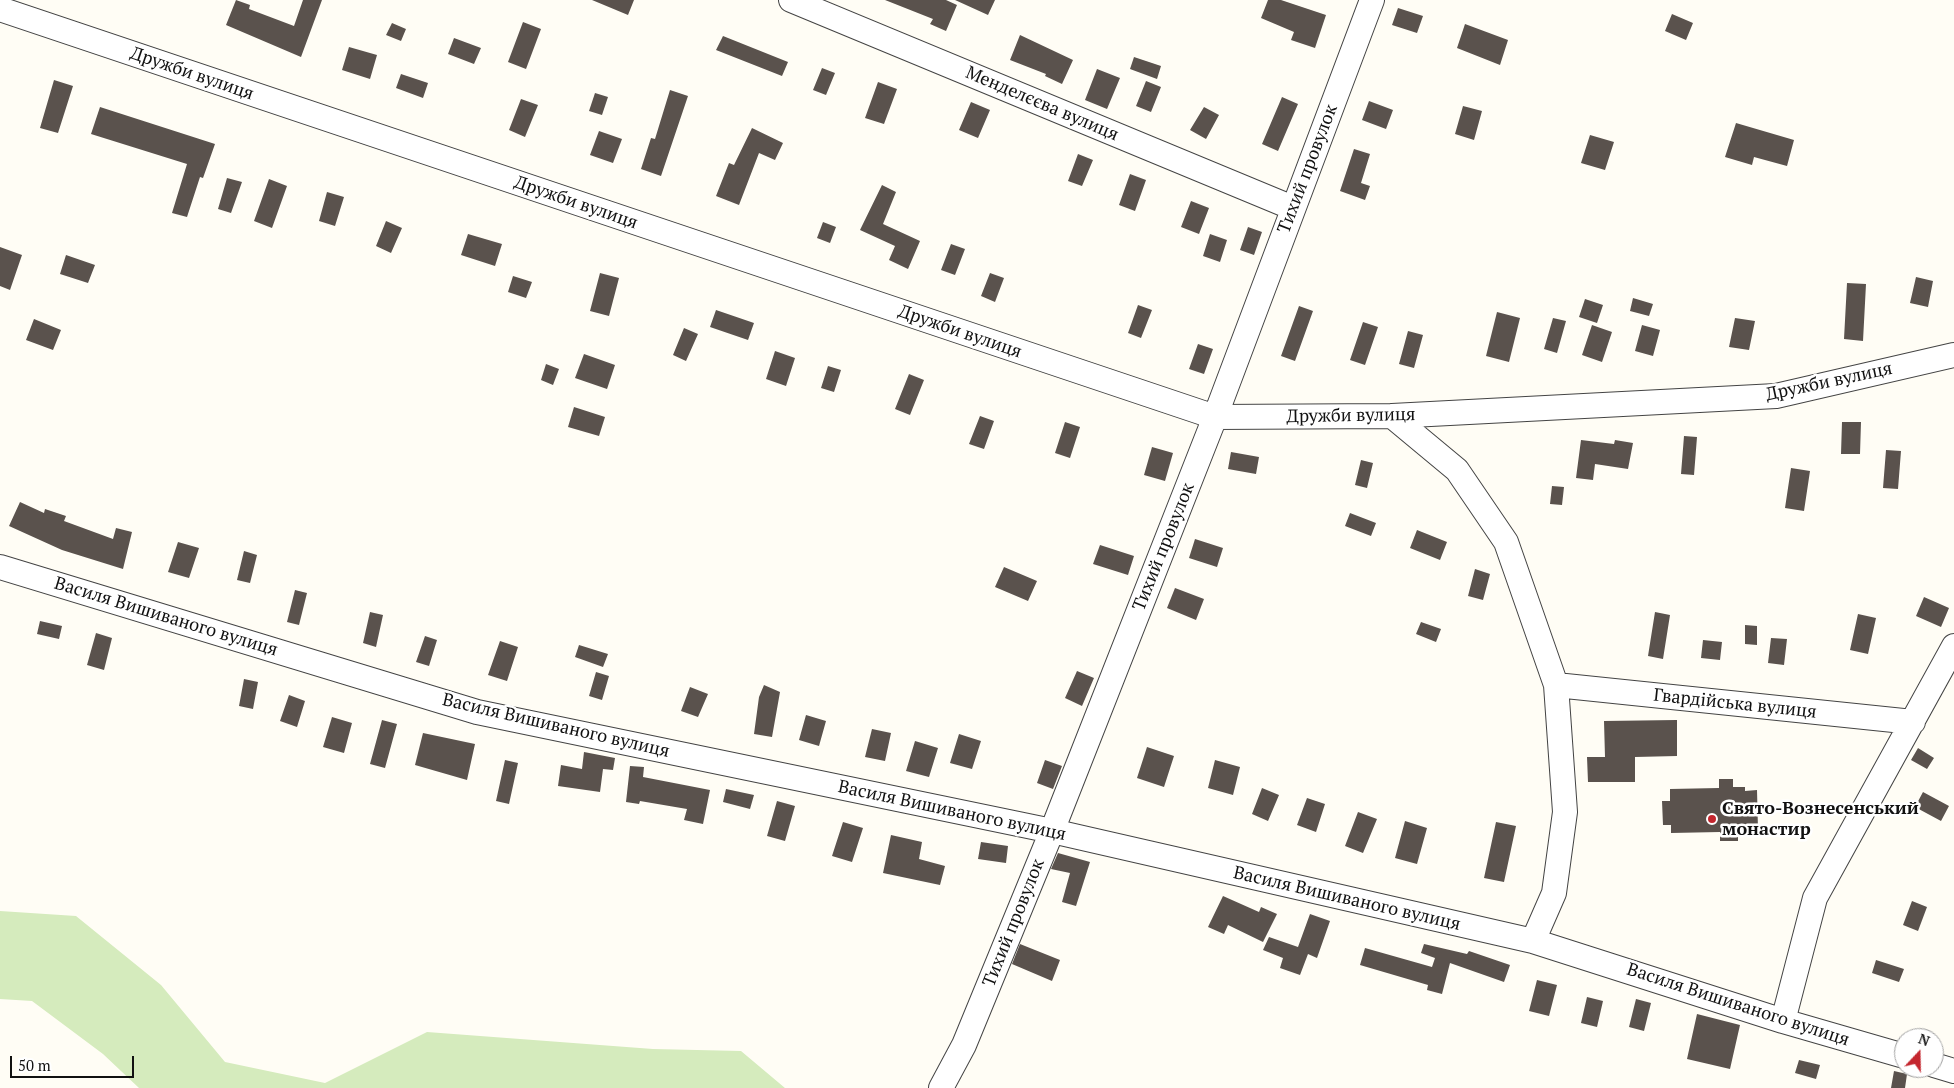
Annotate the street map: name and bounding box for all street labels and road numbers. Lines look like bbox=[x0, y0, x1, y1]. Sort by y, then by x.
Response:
street label: Дружби вулиця bbox=[127, 43, 257, 105]
street label: Менделєєва вулиця bbox=[962, 62, 1122, 146]
street label: Тихий провулок bbox=[1274, 102, 1342, 236]
street label: Дружби вулиця bbox=[511, 172, 641, 234]
street label: Дружби вулиця bbox=[895, 301, 1025, 363]
street label: Дружби вулиця bbox=[1764, 358, 1894, 406]
street label: Дружби вулиця bbox=[1286, 404, 1416, 428]
street label: Тихий провулок bbox=[1128, 480, 1200, 614]
street label: Василя Вишиваного вулиця bbox=[52, 573, 280, 661]
street label: Гвардійська вулиця bbox=[1652, 685, 1818, 723]
street label: Василя Вишиваного вулиця bbox=[440, 689, 672, 763]
street label: Василя Вишиваного вулиця bbox=[836, 776, 1068, 846]
street label: Тихий провулок bbox=[978, 856, 1050, 990]
street label: Василя Вишиваного вулиця bbox=[1231, 862, 1463, 936]
street label: Василя Вишиваного вулиця bbox=[1624, 959, 1852, 1051]

